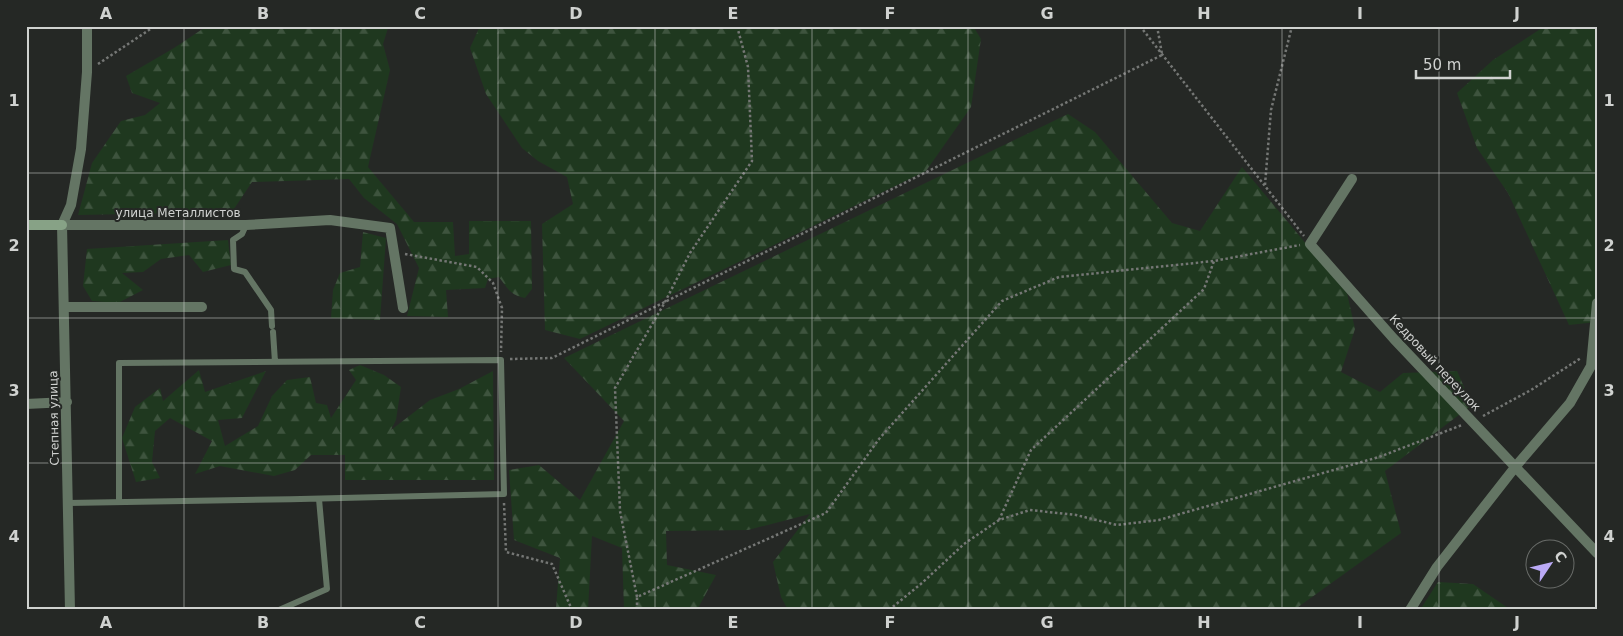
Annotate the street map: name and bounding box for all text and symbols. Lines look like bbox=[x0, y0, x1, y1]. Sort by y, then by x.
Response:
text: A bbox=[100, 4, 113, 23]
text: B bbox=[257, 4, 269, 23]
text: C bbox=[414, 4, 426, 23]
text: D bbox=[569, 4, 583, 23]
text: E bbox=[728, 4, 738, 23]
text: F bbox=[885, 4, 895, 23]
text: G bbox=[1040, 4, 1054, 23]
text: H bbox=[1197, 4, 1211, 23]
text: I bbox=[1357, 4, 1363, 23]
text: J bbox=[1513, 4, 1520, 23]
scale bar bbox=[1416, 48, 1509, 80]
text: 50 m bbox=[1423, 56, 1461, 74]
text: 1 bbox=[8, 91, 20, 110]
text: 1 bbox=[1603, 91, 1615, 110]
street label: улица Металлистов bbox=[115, 206, 241, 220]
text: 2 bbox=[8, 236, 20, 255]
text: 2 bbox=[1603, 236, 1615, 255]
street label: Кедровый переулок bbox=[1387, 312, 1483, 414]
street label: Степная улица bbox=[46, 370, 62, 466]
text: 3 bbox=[8, 381, 20, 400]
text: 3 bbox=[1603, 381, 1615, 400]
text: 4 bbox=[8, 527, 20, 546]
text: 4 bbox=[1603, 527, 1615, 546]
north arrow bbox=[1526, 538, 1576, 588]
text: С bbox=[1551, 548, 1570, 565]
text: A bbox=[100, 613, 113, 632]
text: B bbox=[257, 613, 269, 632]
text: C bbox=[414, 613, 426, 632]
text: D bbox=[569, 613, 583, 632]
text: E bbox=[728, 613, 738, 632]
text: F bbox=[885, 613, 895, 632]
text: G bbox=[1040, 613, 1054, 632]
text: H bbox=[1197, 613, 1211, 632]
text: I bbox=[1357, 613, 1363, 632]
text: J bbox=[1513, 613, 1520, 632]

